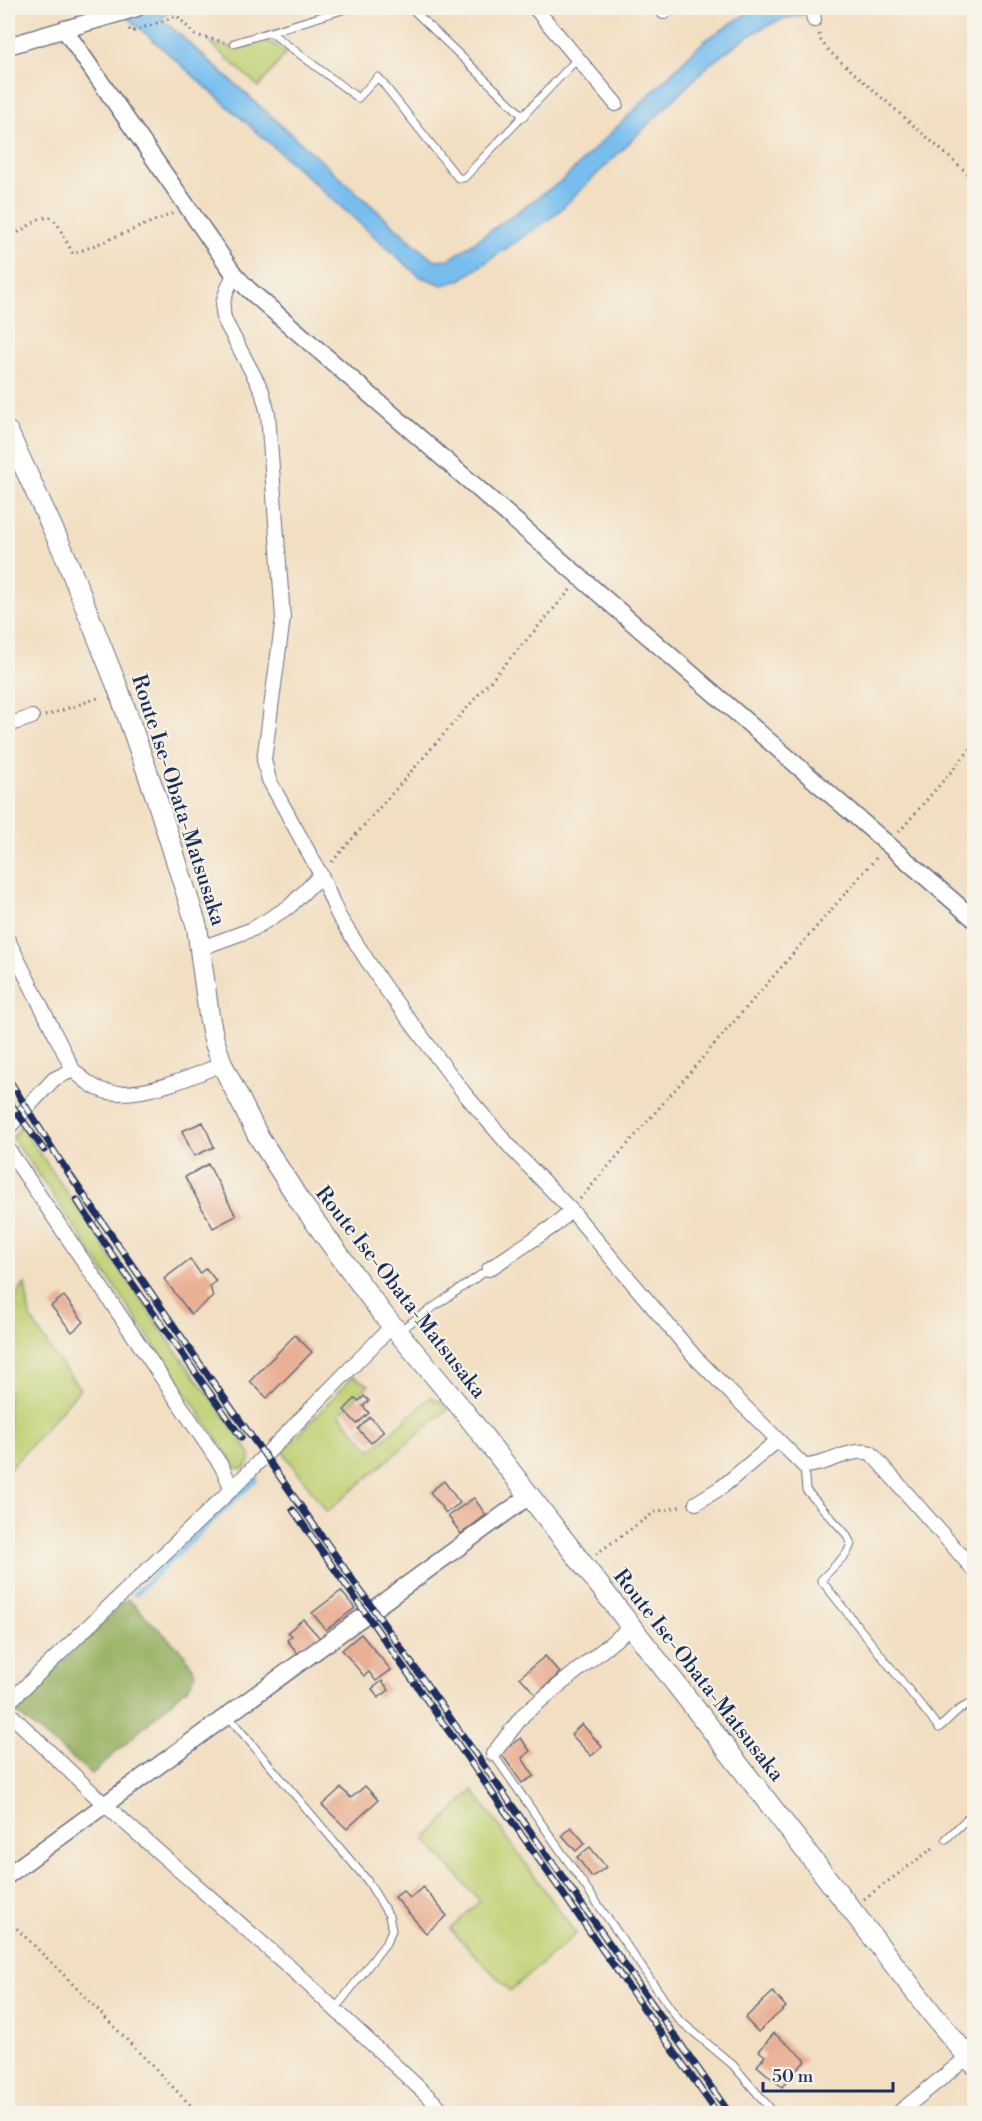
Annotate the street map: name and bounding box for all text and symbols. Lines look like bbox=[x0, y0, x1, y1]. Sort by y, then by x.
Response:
street label: Route Ise-Obata-Matsusaka bbox=[125, 671, 231, 929]
street label: Route Ise-Obata-Matsusaka bbox=[309, 1181, 491, 1404]
street label: Route Ise-Obata-Matsusaka bbox=[607, 1564, 789, 1787]
scale bar bbox=[763, 2055, 894, 2093]
text: 50 m bbox=[772, 2065, 814, 2088]

